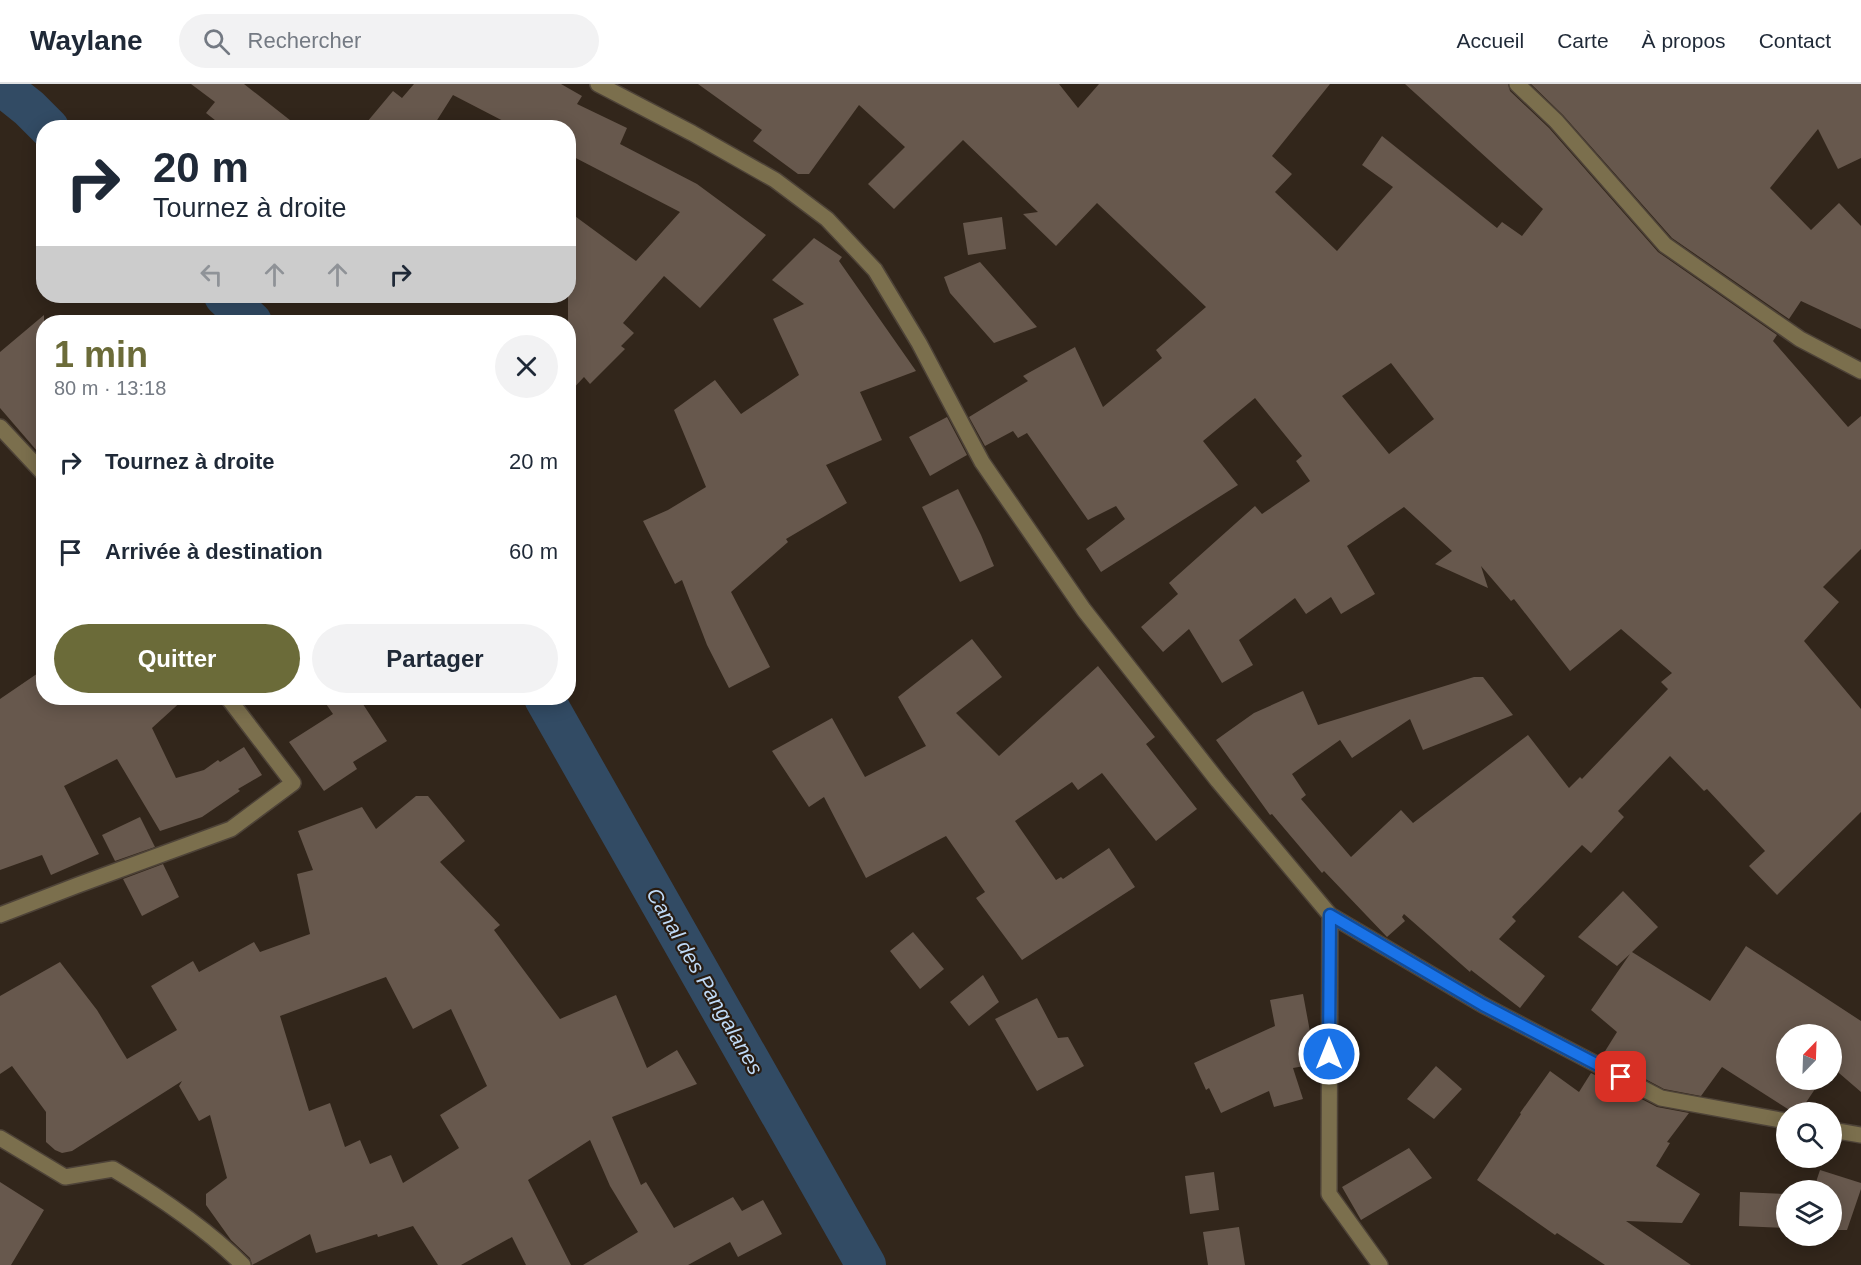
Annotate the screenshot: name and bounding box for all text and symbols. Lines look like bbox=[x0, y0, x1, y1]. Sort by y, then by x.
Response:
search box bbox=[179, 14, 599, 68]
text: Waylane bbox=[30, 25, 143, 56]
icon: search bbox=[200, 25, 233, 58]
text: Rechercher bbox=[248, 28, 361, 53]
text: Accueil bbox=[1457, 29, 1524, 52]
text: Carte bbox=[1557, 29, 1609, 52]
text: À propos bbox=[1642, 29, 1726, 52]
text: Contact bbox=[1759, 29, 1831, 52]
icon: right bbox=[54, 144, 132, 222]
text: 20 m bbox=[153, 144, 249, 191]
text: Tournez à droite bbox=[153, 193, 347, 223]
icon: left bbox=[195, 258, 228, 291]
icon: ahead bbox=[258, 258, 291, 291]
icon: ahead bbox=[321, 258, 354, 291]
icon: right bbox=[384, 258, 417, 291]
text: 1 min bbox=[54, 334, 148, 375]
button: close bbox=[495, 335, 558, 398]
text: 80 m · 13:18 bbox=[54, 377, 166, 399]
icon: right bbox=[54, 446, 87, 479]
text: Tournez à droite bbox=[105, 449, 275, 474]
text: 20 m bbox=[509, 449, 558, 474]
icon: arrive bbox=[54, 536, 87, 569]
text: Arrivée à destination bbox=[105, 539, 323, 564]
text: 60 m bbox=[509, 539, 558, 564]
button: Quitter bbox=[54, 624, 300, 693]
button: Partager bbox=[312, 624, 558, 693]
water label: Canal des Pangalanes bbox=[642, 884, 768, 1079]
position arrow bbox=[1297, 1022, 1361, 1086]
north arrow bbox=[1776, 1024, 1842, 1090]
map controls bbox=[1776, 1024, 1842, 1246]
pin bbox=[1595, 1051, 1646, 1102]
icon: arrive bbox=[1604, 1060, 1637, 1093]
button: search bbox=[1776, 1102, 1842, 1168]
button: layers bbox=[1776, 1180, 1842, 1246]

